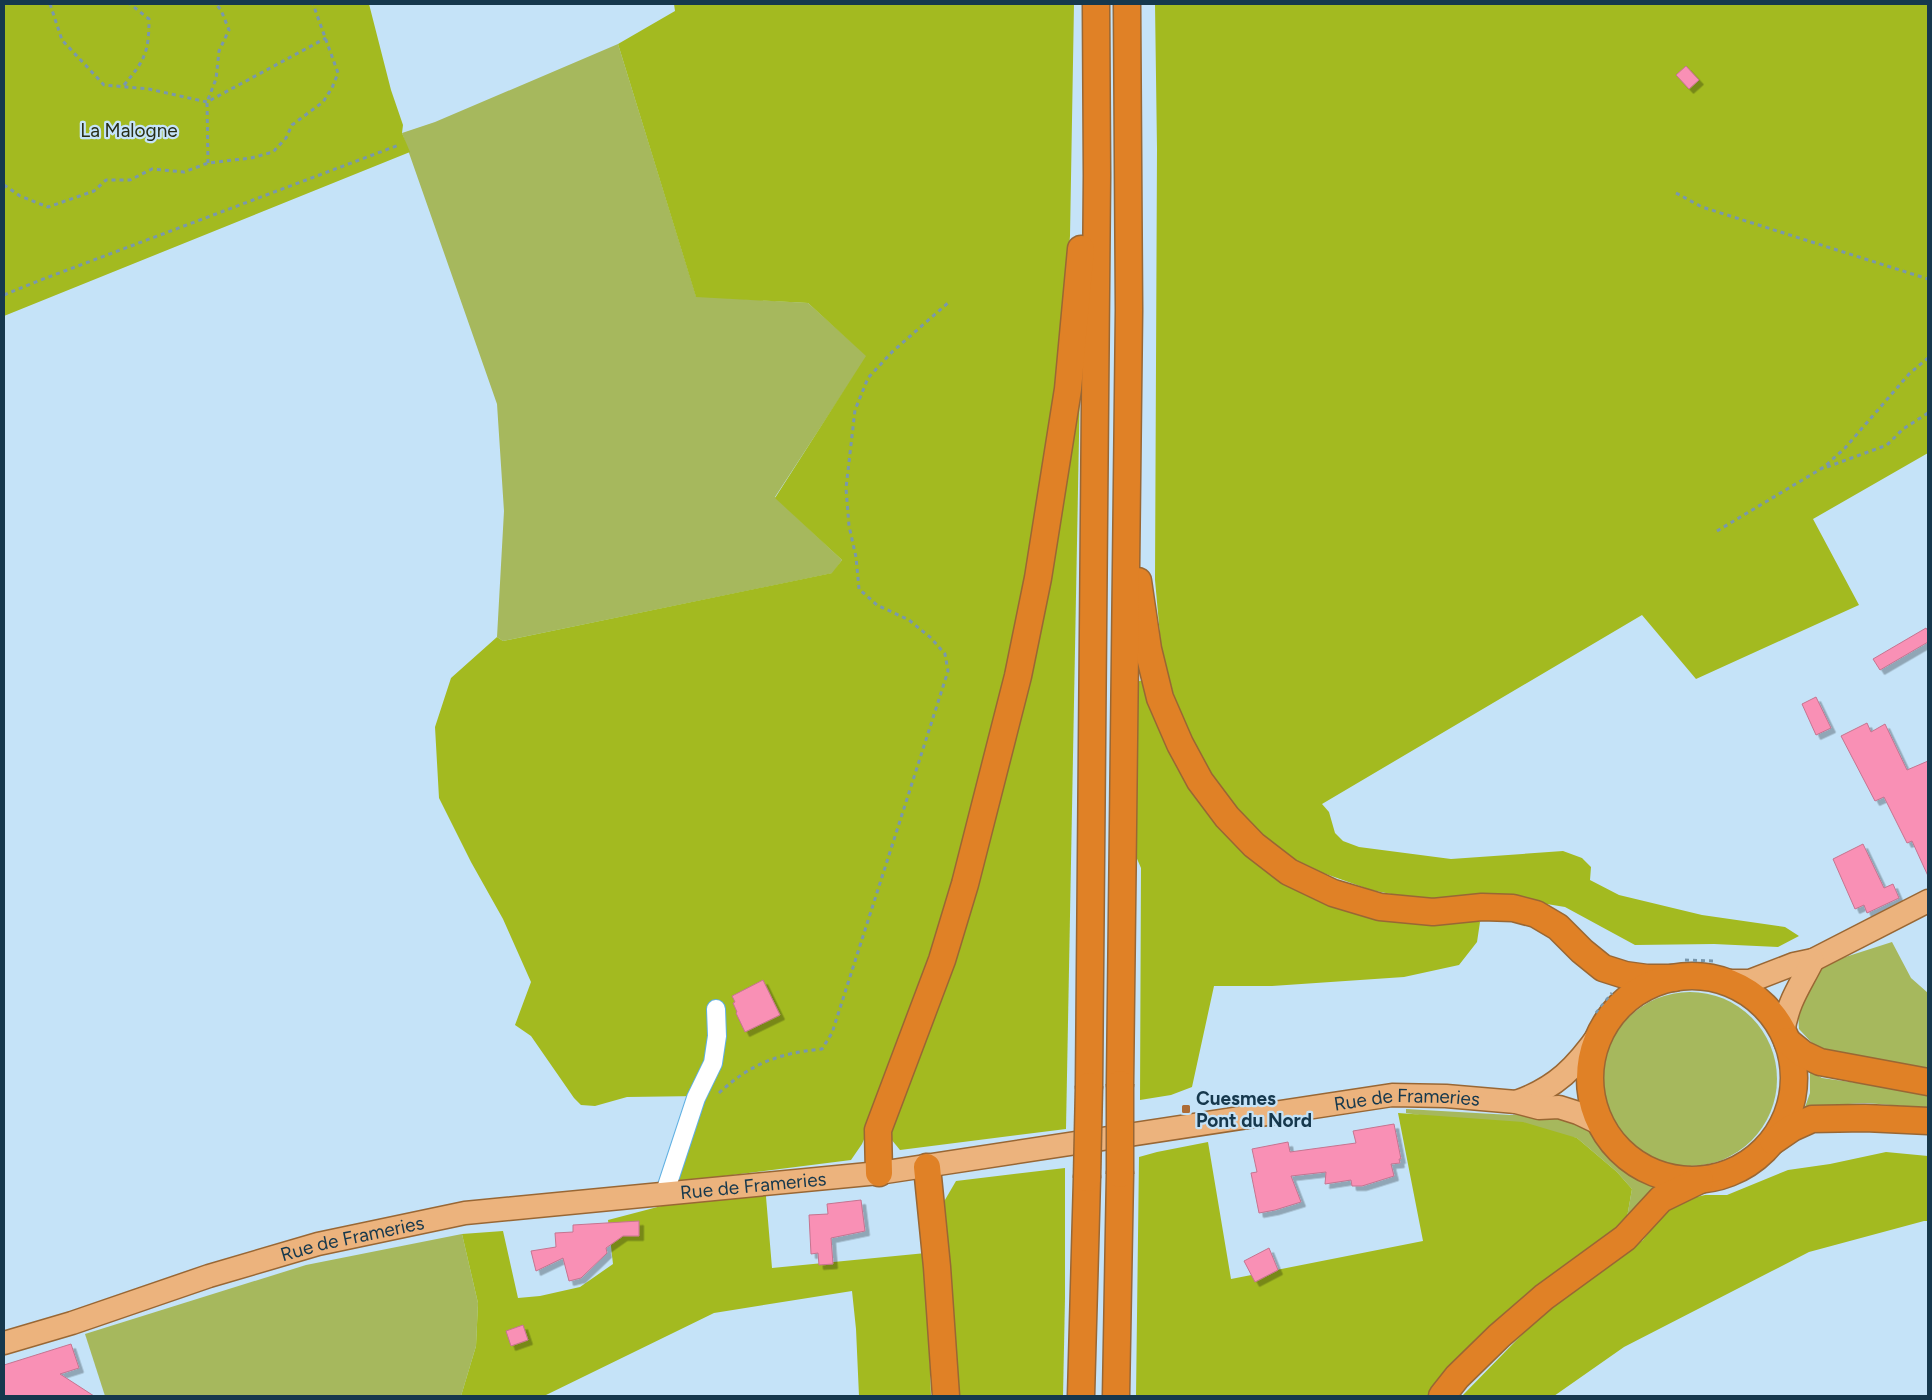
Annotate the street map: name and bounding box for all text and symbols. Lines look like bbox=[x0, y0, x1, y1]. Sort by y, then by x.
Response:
park label: La Malogne bbox=[80, 119, 178, 142]
street label: Rue de Frameries bbox=[1332, 1084, 1481, 1116]
place label: Cuesmes Pont du Nord bbox=[1196, 1087, 1312, 1132]
marker: Cuesmes Pont du Nord bbox=[1180, 1103, 1192, 1115]
street label: Rue de Frameries bbox=[679, 1167, 827, 1204]
street label: Rue de Frameries bbox=[278, 1211, 426, 1266]

